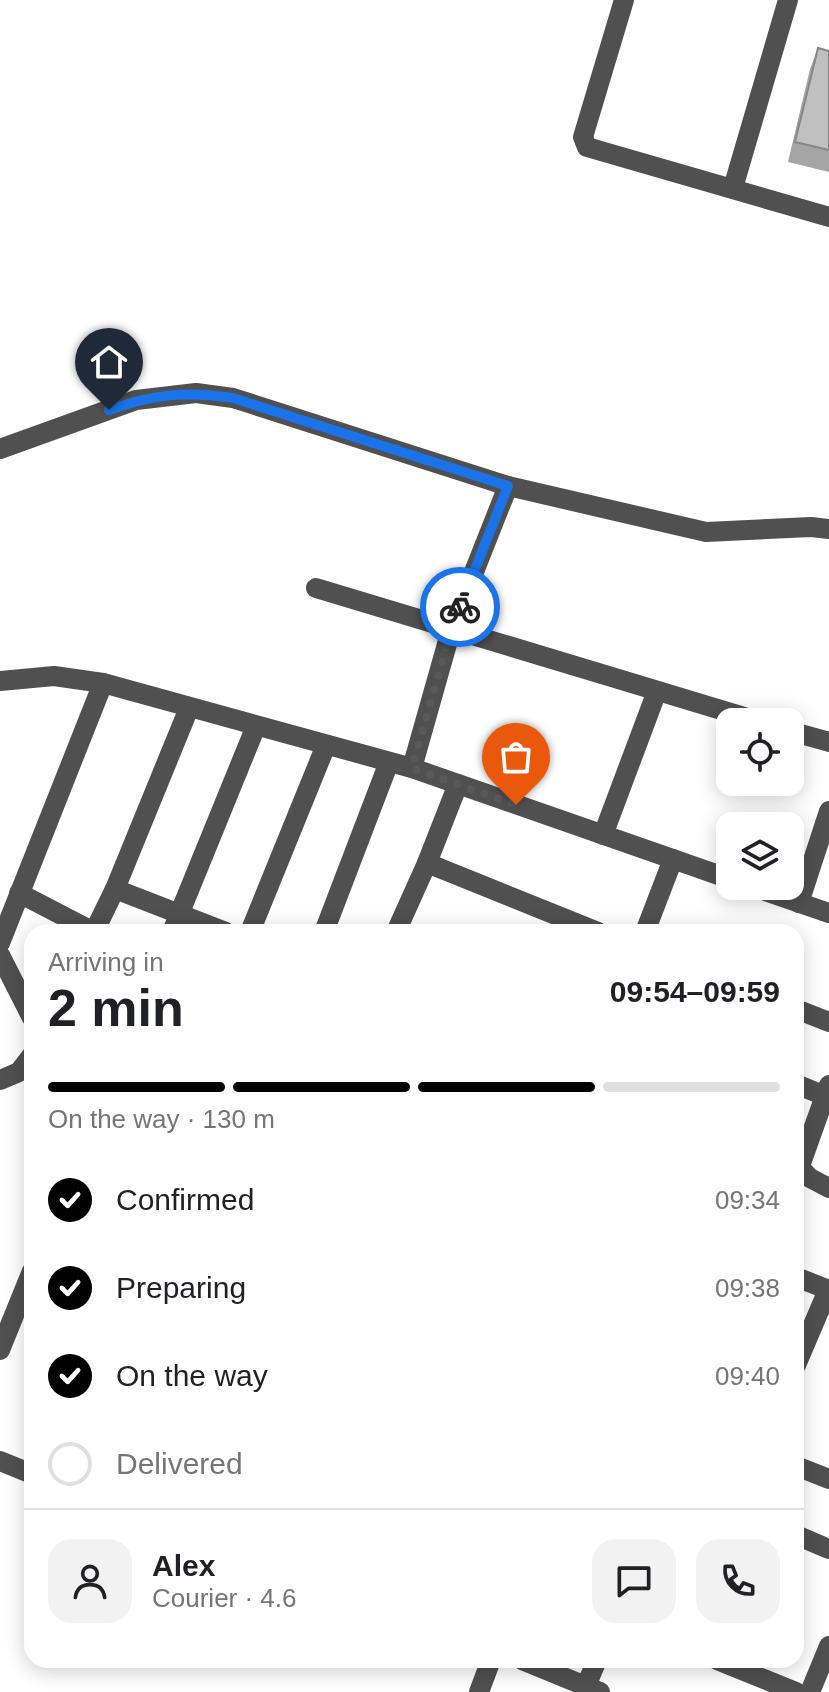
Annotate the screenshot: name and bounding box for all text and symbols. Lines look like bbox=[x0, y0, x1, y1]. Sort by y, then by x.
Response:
pin bbox=[75, 328, 143, 410]
icon: home bbox=[87, 340, 131, 384]
courier bbox=[420, 567, 500, 647]
icon: bike bbox=[438, 585, 482, 629]
map controls bbox=[716, 708, 804, 900]
button: locate bbox=[716, 708, 804, 796]
pin bbox=[482, 723, 550, 805]
icon: bag bbox=[494, 735, 538, 779]
button: layers bbox=[716, 812, 804, 900]
text: Arriving in bbox=[48, 947, 164, 977]
text: 09:54–09:59 bbox=[610, 975, 780, 1008]
text: 2 min bbox=[48, 979, 184, 1037]
text: On the way · 130 m bbox=[48, 1104, 275, 1134]
icon: check bbox=[48, 1178, 92, 1222]
text: Confirmed bbox=[116, 1183, 254, 1216]
text: 09:34 bbox=[715, 1185, 780, 1215]
icon: check bbox=[48, 1266, 92, 1310]
text: Preparing bbox=[116, 1271, 246, 1304]
text: 09:38 bbox=[715, 1273, 780, 1303]
icon: check bbox=[48, 1354, 92, 1398]
text: On the way bbox=[116, 1359, 268, 1392]
text: 09:40 bbox=[715, 1361, 780, 1391]
text: Delivered bbox=[116, 1447, 243, 1480]
button: person bbox=[48, 1539, 132, 1623]
button: chat bbox=[592, 1539, 676, 1623]
button: phone bbox=[696, 1539, 780, 1623]
text: Alex bbox=[152, 1549, 215, 1582]
text: Courier · 4.6 bbox=[152, 1583, 297, 1613]

